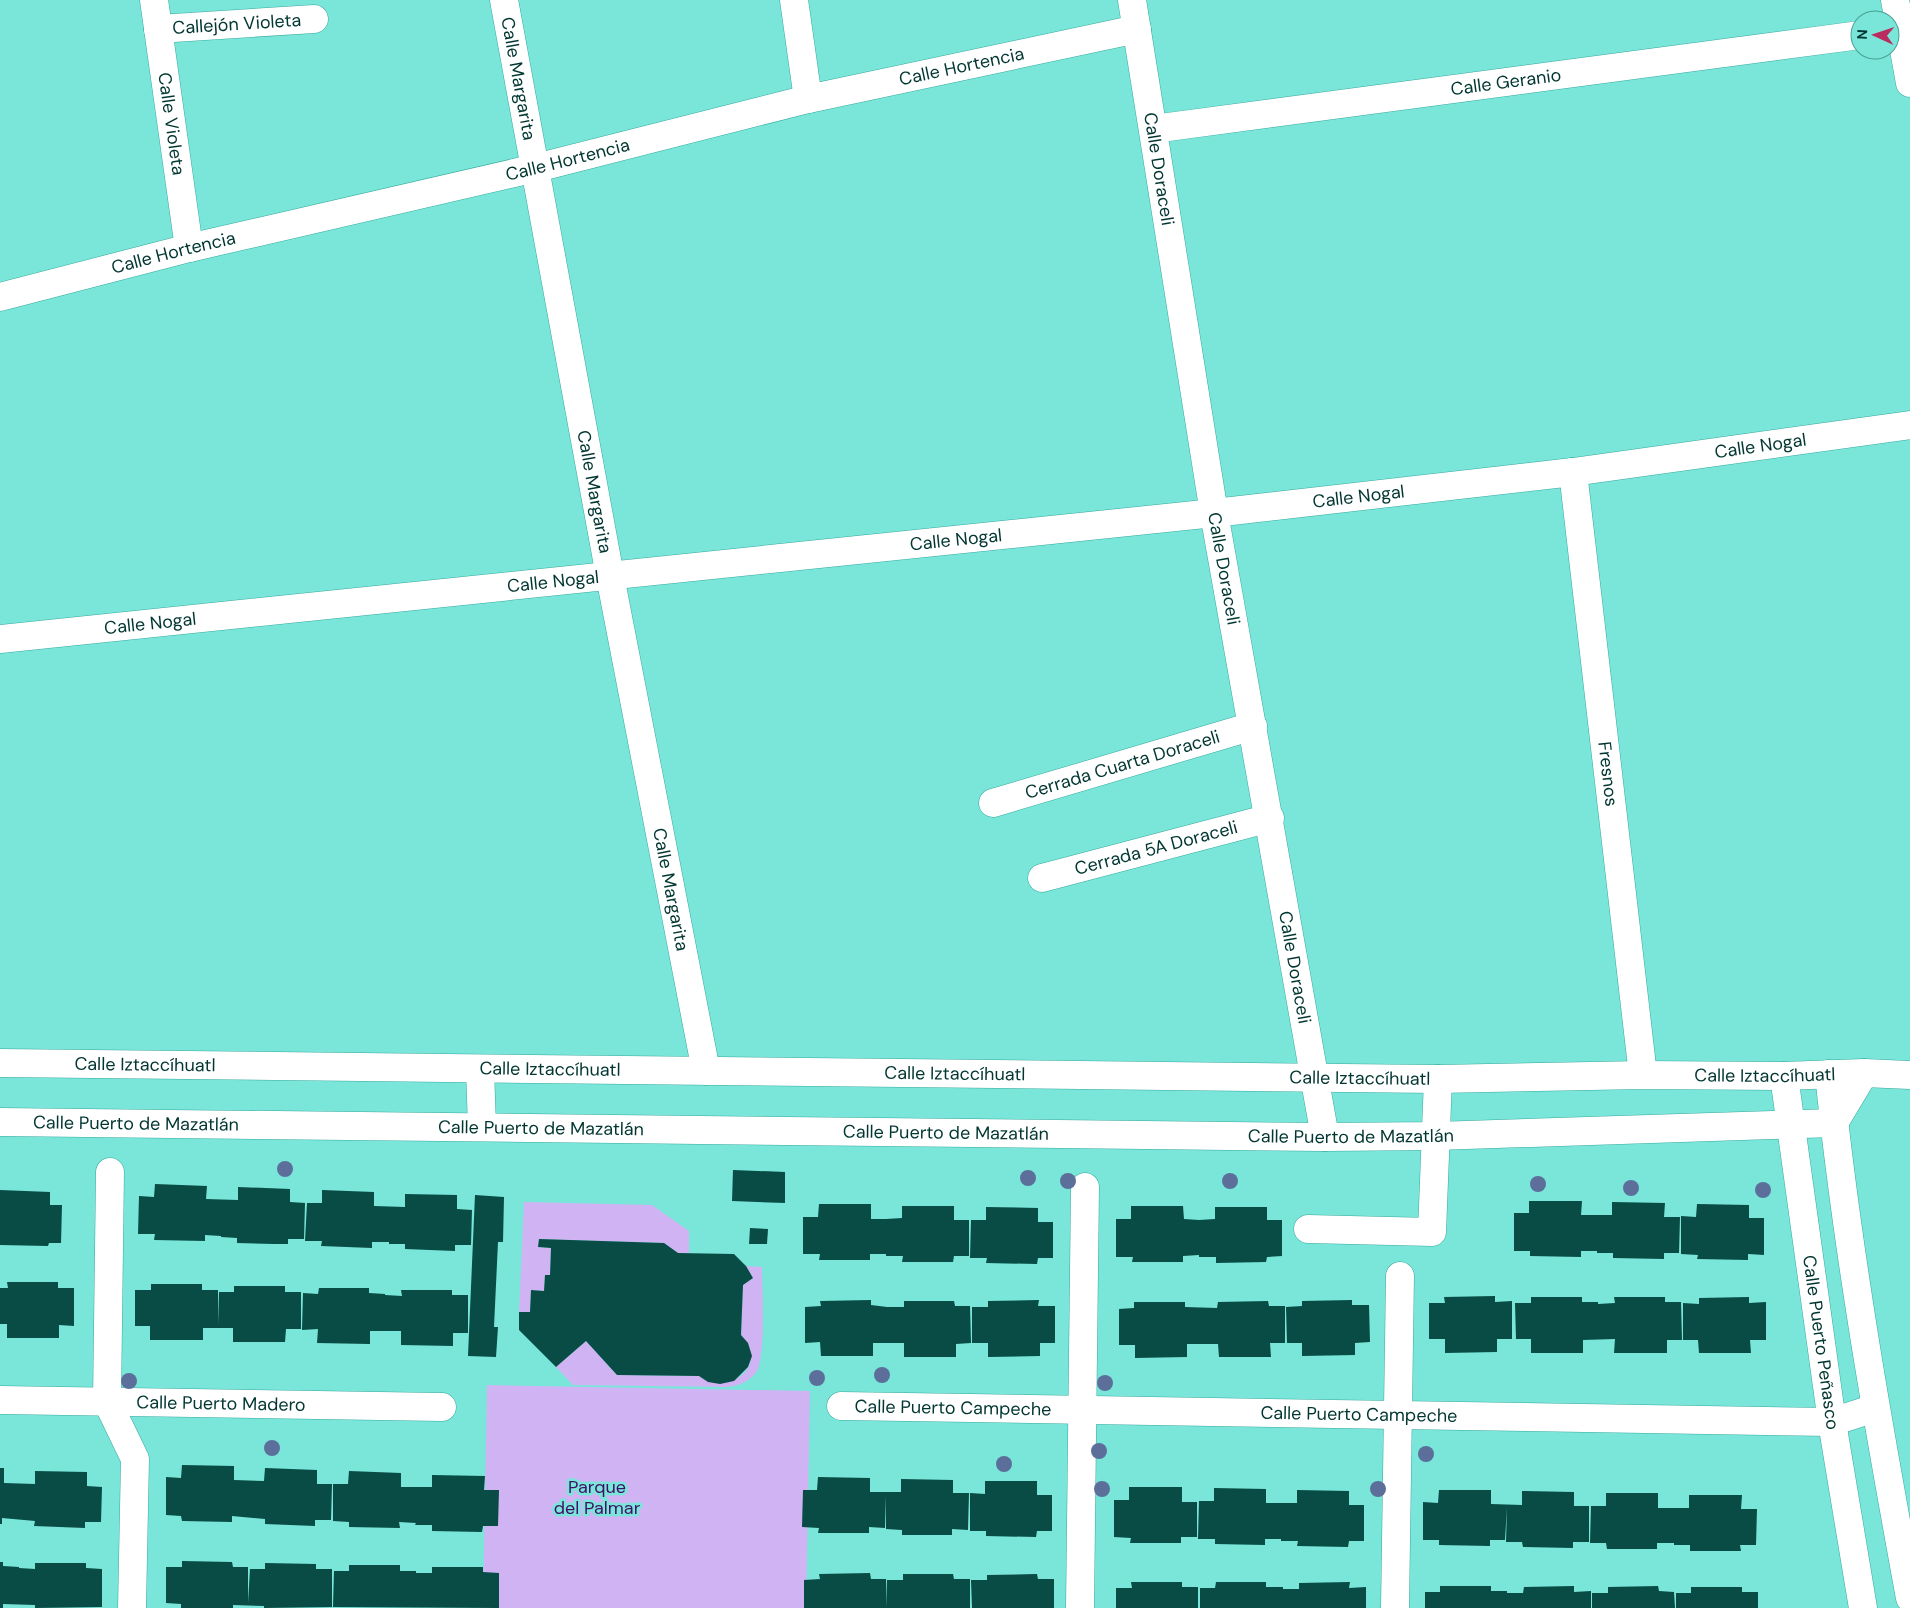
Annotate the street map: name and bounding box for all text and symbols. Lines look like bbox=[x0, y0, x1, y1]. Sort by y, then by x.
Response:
street label: Callejón Violeta bbox=[172, 8, 302, 40]
north arrow bbox=[1850, 10, 1900, 60]
street label: Calle Margarita bbox=[495, 15, 542, 142]
text: N bbox=[1853, 29, 1871, 40]
street label: Calle Hortencia bbox=[897, 41, 1026, 91]
street label: Calle Geranio bbox=[1449, 63, 1563, 101]
street label: Calle Violeta bbox=[152, 71, 191, 177]
street label: Calle Doraceli bbox=[1138, 111, 1180, 227]
street label: Calle Hortencia bbox=[503, 133, 632, 187]
street label: Calle Hortencia bbox=[109, 226, 238, 280]
street label: Calle Margarita bbox=[571, 428, 618, 555]
street label: Calle Nogal bbox=[1713, 428, 1808, 464]
street label: Calle Nogal bbox=[1311, 479, 1406, 514]
street label: Calle Doraceli bbox=[1202, 510, 1246, 627]
street label: Calle Nogal bbox=[909, 523, 1003, 556]
street label: Calle Nogal bbox=[506, 565, 600, 598]
street label: Calle Nogal bbox=[103, 607, 197, 640]
street label: Cerrada Cuarta Doraceli bbox=[1022, 724, 1223, 805]
street label: Fresnos bbox=[1592, 740, 1624, 808]
street label: Cerrada 5A Doraceli bbox=[1072, 815, 1240, 881]
street label: Calle Margarita bbox=[647, 826, 694, 953]
street label: Calle Doraceli bbox=[1273, 909, 1317, 1026]
street label: Calle Iztaccíhuatl bbox=[74, 1052, 216, 1077]
street label: Calle Iztaccíhuatl bbox=[479, 1056, 621, 1082]
street label: Calle Iztaccíhuatl bbox=[884, 1061, 1026, 1086]
street label: Calle Iztaccíhuatl bbox=[1694, 1062, 1836, 1088]
street label: Calle Iztaccíhuatl bbox=[1289, 1065, 1431, 1091]
street label: Calle Puerto de Mazatlán bbox=[33, 1110, 239, 1137]
street label: Calle Puerto de Mazatlán bbox=[438, 1115, 644, 1141]
street label: Calle Puerto de Mazatlán bbox=[843, 1120, 1049, 1146]
street label: Calle Puerto de Mazatlán bbox=[1248, 1123, 1454, 1149]
street label: Calle Puerto Peñasco bbox=[1797, 1254, 1845, 1432]
street label: Calle Puerto Madero bbox=[136, 1390, 306, 1417]
street label: Calle Puerto Campeche bbox=[854, 1394, 1052, 1421]
street label: Calle Puerto Campeche bbox=[1260, 1401, 1458, 1428]
park label: Parque del Palmar bbox=[554, 1475, 641, 1520]

